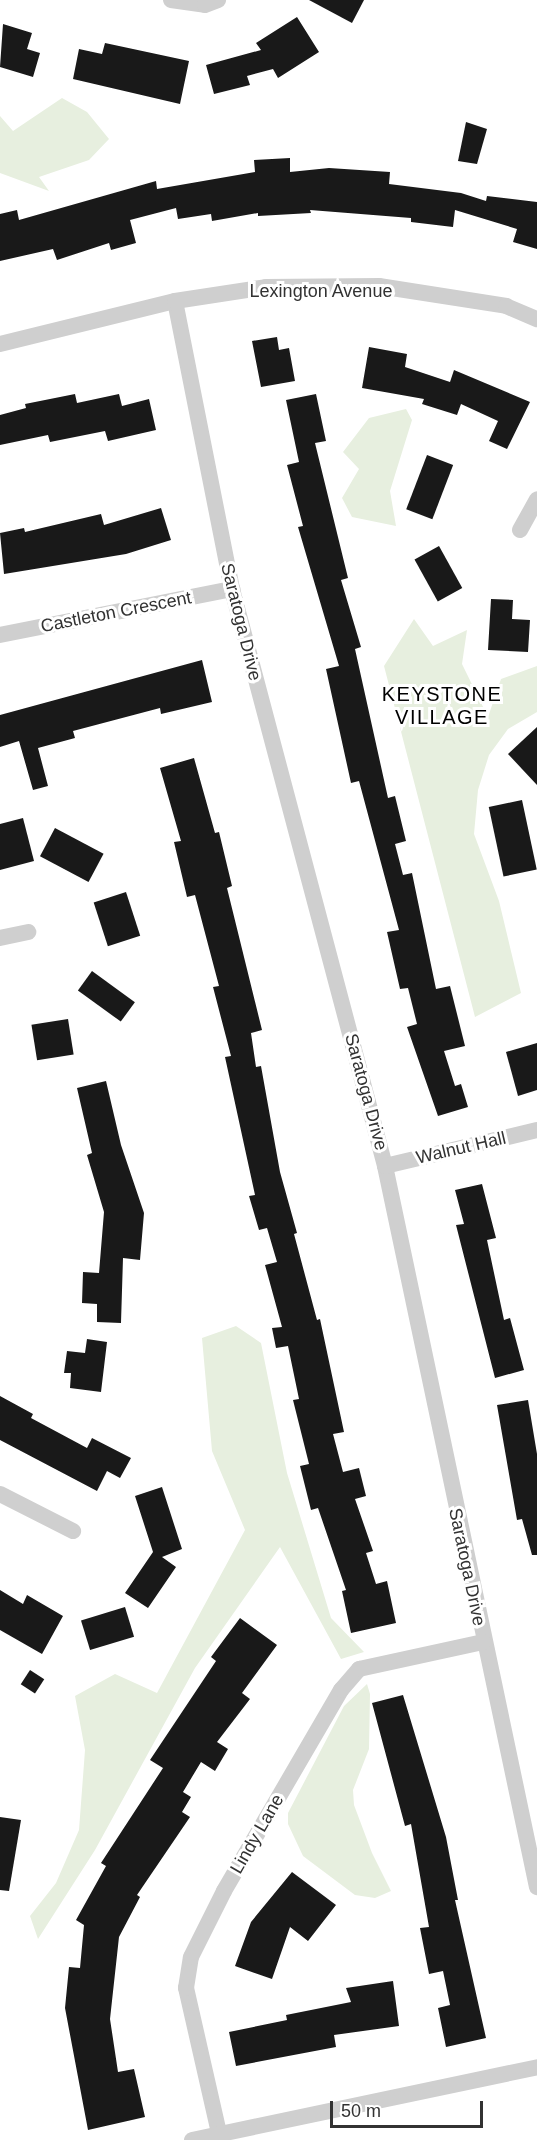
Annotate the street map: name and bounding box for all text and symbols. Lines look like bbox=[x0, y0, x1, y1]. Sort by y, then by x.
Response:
street label: Lexington Avenue bbox=[249, 280, 393, 302]
street label: Saratoga Drive bbox=[216, 561, 266, 683]
street label: Castleton Crescent bbox=[39, 587, 193, 637]
district label: KEYSTONE VILLAGE bbox=[382, 683, 502, 730]
street label: Saratoga Drive bbox=[340, 1031, 392, 1153]
street label: Walnut Hall bbox=[414, 1127, 508, 1169]
street label: Saratoga Drive bbox=[444, 1506, 490, 1628]
street label: Lindy Lane bbox=[226, 1790, 288, 1878]
scale bar bbox=[333, 2089, 486, 2127]
text: 50 m bbox=[341, 2101, 381, 2121]

